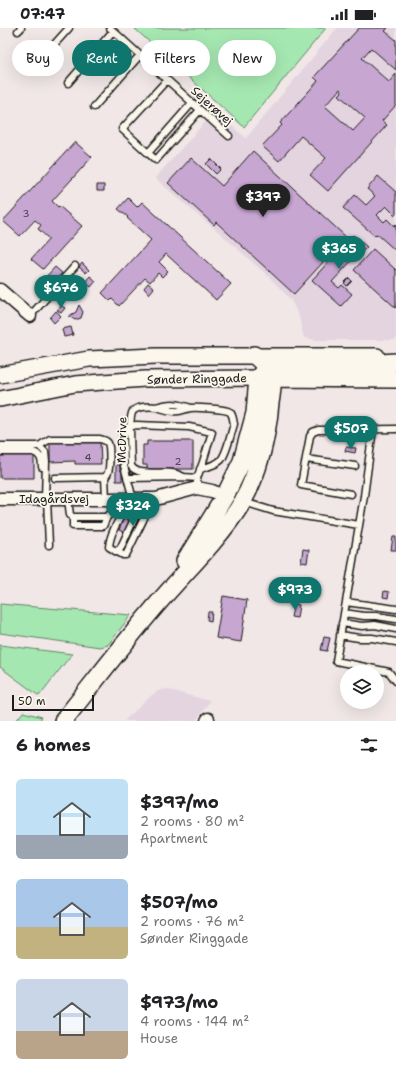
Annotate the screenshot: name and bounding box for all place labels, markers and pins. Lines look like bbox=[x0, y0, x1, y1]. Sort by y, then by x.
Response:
pin: $397 bbox=[239, 184, 287, 218]
pin: $365 bbox=[315, 236, 363, 270]
pin: $676 bbox=[37, 275, 85, 309]
pin: $507 bbox=[327, 416, 375, 450]
pin: $324 bbox=[109, 493, 157, 527]
pin: $973 bbox=[271, 577, 319, 611]

